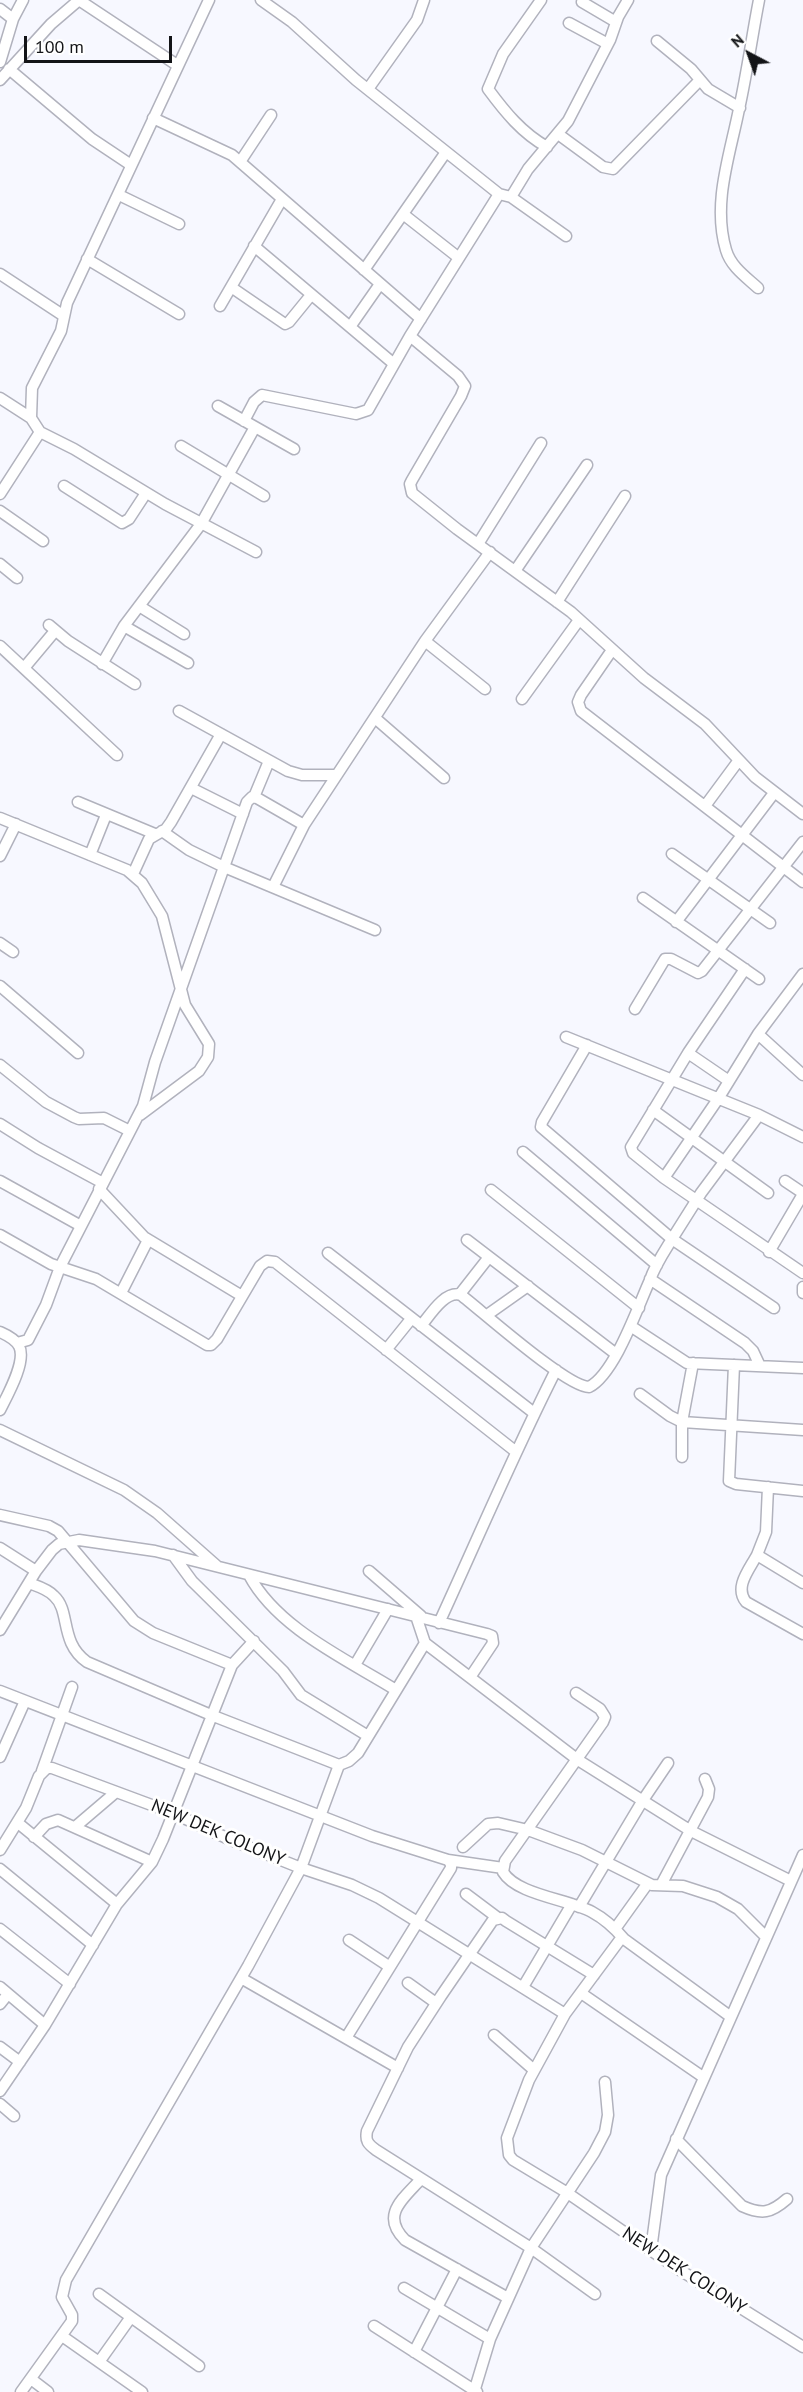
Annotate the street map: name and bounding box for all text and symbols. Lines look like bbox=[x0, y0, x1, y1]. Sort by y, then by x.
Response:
scale bar bbox=[27, 24, 176, 62]
north arrow bbox=[719, 24, 779, 84]
text: N bbox=[727, 29, 748, 51]
text: 100 m bbox=[35, 35, 84, 58]
street label: NEW DEK COLONY bbox=[148, 1795, 288, 1871]
street label: NEW DEK COLONY bbox=[618, 2223, 750, 2319]

